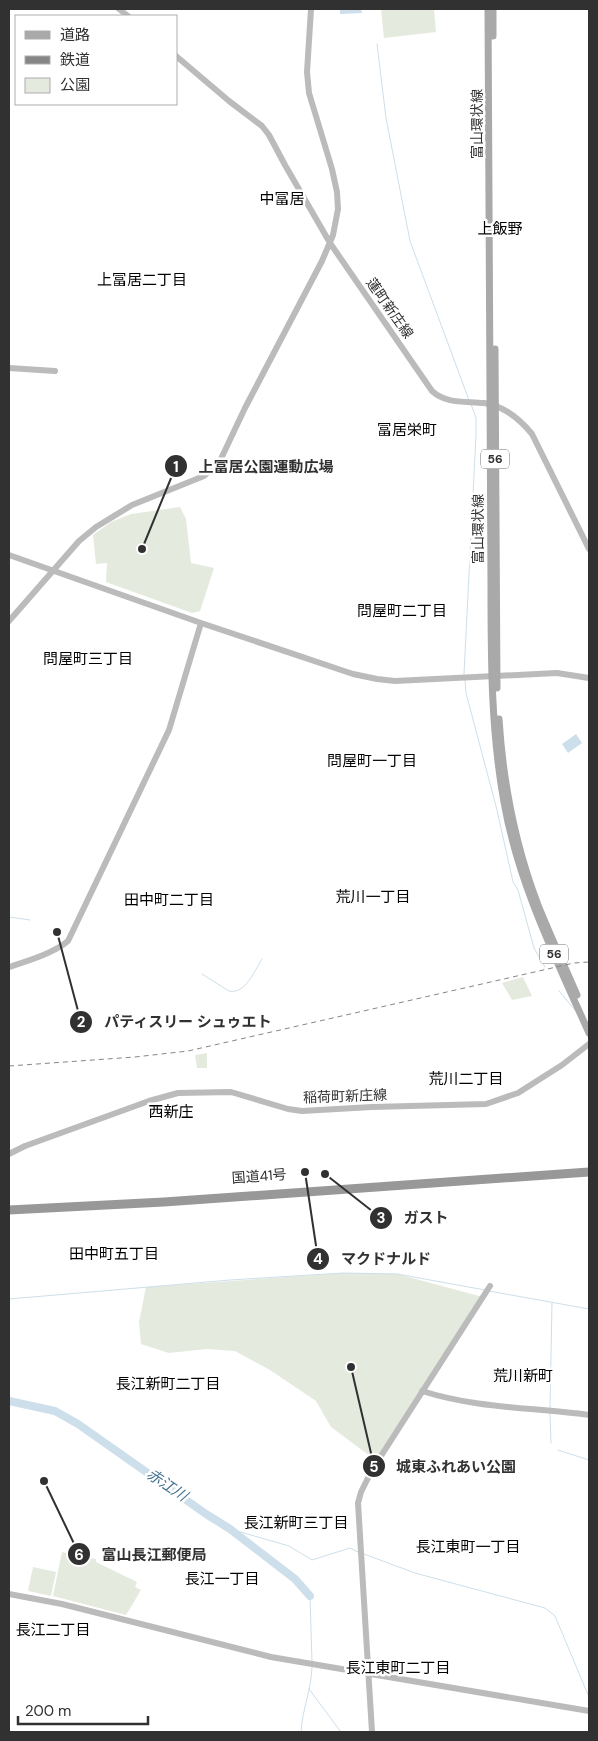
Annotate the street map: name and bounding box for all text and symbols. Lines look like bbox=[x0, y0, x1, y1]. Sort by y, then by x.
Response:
legend bbox=[15, 15, 178, 105]
text: 道路 bbox=[60, 25, 90, 45]
text: 鉄道 bbox=[60, 50, 90, 70]
text: 公園 bbox=[60, 75, 90, 95]
street label: 富山環状線 bbox=[468, 89, 486, 159]
district label: 中冨居 bbox=[259, 189, 305, 209]
district label: 上飯野 bbox=[477, 219, 523, 239]
district label: 上冨居二丁目 bbox=[97, 270, 187, 290]
street label: 蓮町新庄線 bbox=[363, 274, 417, 342]
district label: 冨居栄町 bbox=[377, 420, 437, 440]
road number: 56 bbox=[481, 449, 509, 468]
callout: 上冨居公園運動広場 bbox=[163, 451, 343, 481]
text: 1 bbox=[173, 457, 179, 477]
text: 上冨居公園運動広場 bbox=[198, 457, 334, 477]
street label: 富山環状線 bbox=[469, 494, 487, 564]
district label: 問屋町二丁目 bbox=[357, 601, 447, 621]
district label: 問屋町三丁目 bbox=[43, 649, 133, 669]
district label: 問屋町一丁目 bbox=[327, 751, 417, 771]
district label: 荒川一丁目 bbox=[335, 887, 411, 907]
district label: 田中町二丁目 bbox=[124, 890, 214, 910]
road number: 56 bbox=[540, 944, 568, 964]
callout: パティスリー シュゥエト bbox=[69, 1007, 282, 1037]
text: 2 bbox=[77, 1012, 86, 1032]
text: パティスリー シュゥエト bbox=[104, 1012, 272, 1032]
district label: 荒川二丁目 bbox=[428, 1069, 504, 1089]
street label: 稲荷町新庄線 bbox=[303, 1086, 387, 1106]
district label: 西新庄 bbox=[148, 1102, 194, 1122]
street label: 国道41号 bbox=[231, 1165, 287, 1187]
callout: ガスト bbox=[368, 1203, 458, 1233]
text: 3 bbox=[376, 1208, 386, 1228]
text: ガスト bbox=[403, 1208, 449, 1228]
district label: 田中町五丁目 bbox=[69, 1244, 159, 1264]
callout: マクドナルド bbox=[306, 1244, 441, 1274]
text: 4 bbox=[313, 1249, 323, 1269]
text: マクドナルド bbox=[341, 1249, 431, 1269]
district label: 荒川新町 bbox=[493, 1366, 553, 1386]
district label: 長江新町二丁目 bbox=[115, 1374, 221, 1394]
callout: 城東ふれあい公園 bbox=[361, 1451, 526, 1481]
text: 5 bbox=[369, 1457, 379, 1477]
text: 城東ふれあい公園 bbox=[396, 1457, 516, 1477]
water label: 赤江川 bbox=[143, 1464, 193, 1507]
district label: 長江新町三丁目 bbox=[243, 1513, 349, 1533]
district label: 長江東町一丁目 bbox=[415, 1537, 521, 1557]
callout: 富山長江郵便局 bbox=[66, 1539, 216, 1569]
text: 6 bbox=[74, 1545, 84, 1565]
text: 富山長江郵便局 bbox=[101, 1545, 207, 1565]
district label: 長江一丁目 bbox=[184, 1569, 260, 1589]
district label: 長江二丁目 bbox=[15, 1620, 91, 1640]
district label: 長江東町二丁目 bbox=[345, 1658, 451, 1678]
scale bar bbox=[18, 1694, 148, 1726]
text: 200 m bbox=[25, 1701, 71, 1721]

